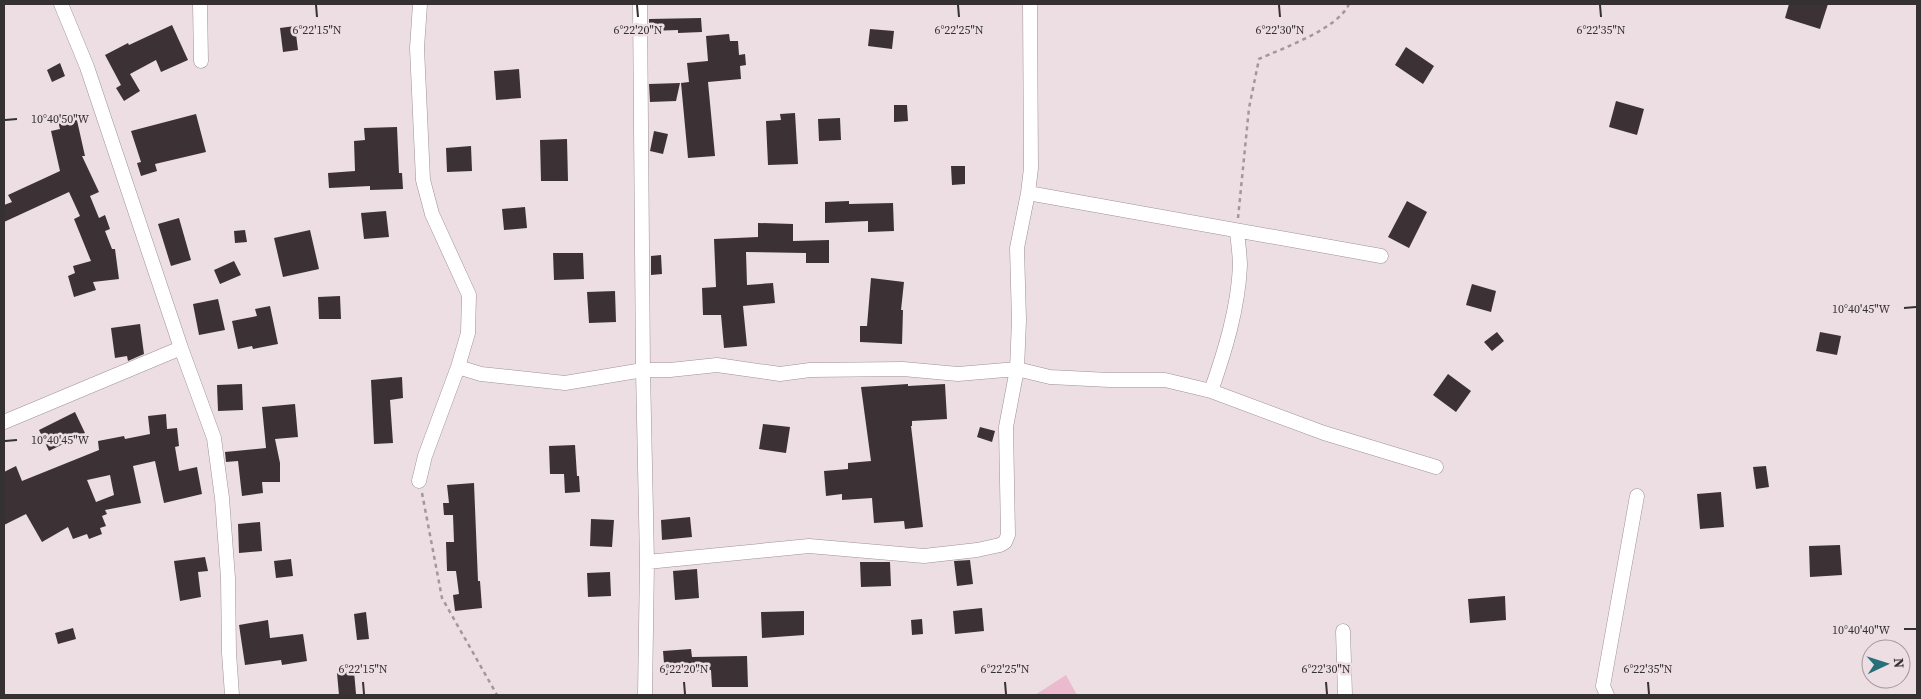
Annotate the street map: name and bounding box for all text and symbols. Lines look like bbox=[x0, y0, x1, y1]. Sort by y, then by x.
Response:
text: 6°22'15"N bbox=[292, 22, 342, 38]
text: 6°22'20"N bbox=[613, 22, 663, 38]
text: 6°22'25"N bbox=[934, 22, 984, 38]
text: 6°22'30"N bbox=[1255, 22, 1305, 38]
text: 6°22'35"N bbox=[1576, 22, 1626, 38]
text: 10°40'50"W bbox=[31, 111, 89, 127]
text: 10°40'45"W bbox=[1832, 301, 1890, 317]
text: 10°40'45"W bbox=[31, 432, 89, 448]
text: 10°40'40"W bbox=[1832, 622, 1890, 638]
north arrow bbox=[1861, 639, 1911, 689]
text: N bbox=[1889, 657, 1909, 669]
text: 6°22'15"N bbox=[338, 661, 388, 677]
text: 6°22'20"N bbox=[659, 661, 709, 677]
text: 6°22'25"N bbox=[980, 661, 1030, 677]
text: 6°22'30"N bbox=[1301, 661, 1351, 677]
text: 6°22'35"N bbox=[1623, 661, 1673, 677]

